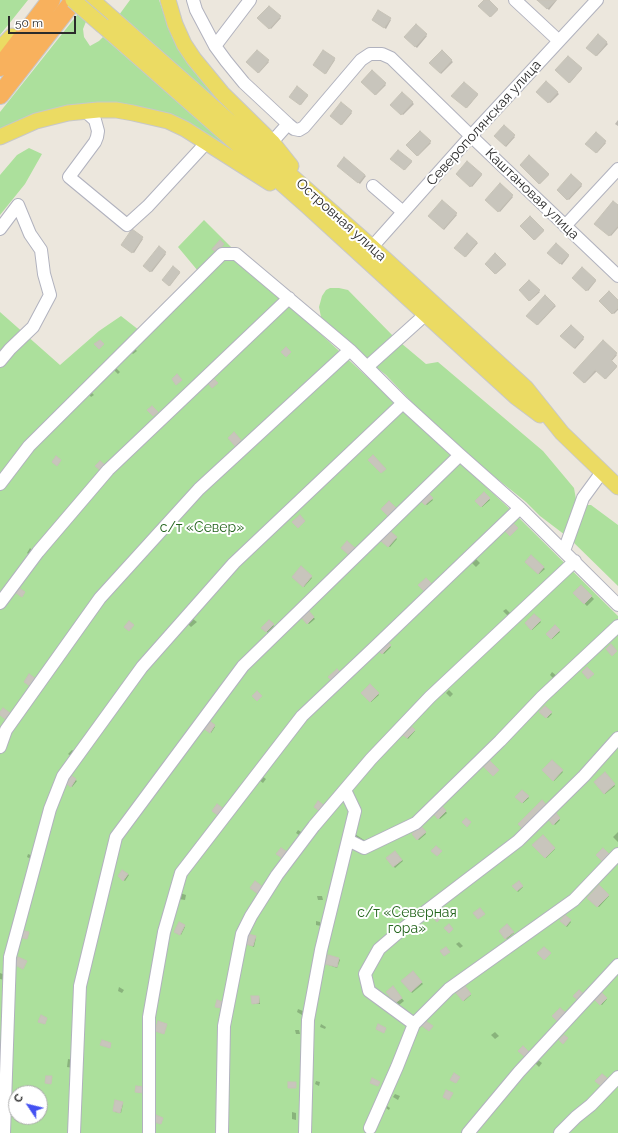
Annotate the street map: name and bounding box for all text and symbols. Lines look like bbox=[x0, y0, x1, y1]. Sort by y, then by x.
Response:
scale bar bbox=[10, 8, 78, 34]
text: 50 m bbox=[15, 16, 43, 30]
street label: Северополянская улица bbox=[423, 57, 545, 189]
street label: Каштановая улица bbox=[482, 145, 582, 243]
street label: Островная улица bbox=[292, 175, 390, 265]
park label: с/т «Север» bbox=[160, 520, 244, 536]
park label: с/т «Северная гора» bbox=[357, 905, 457, 938]
north arrow bbox=[8, 1085, 48, 1125]
text: С bbox=[11, 1092, 26, 1105]

